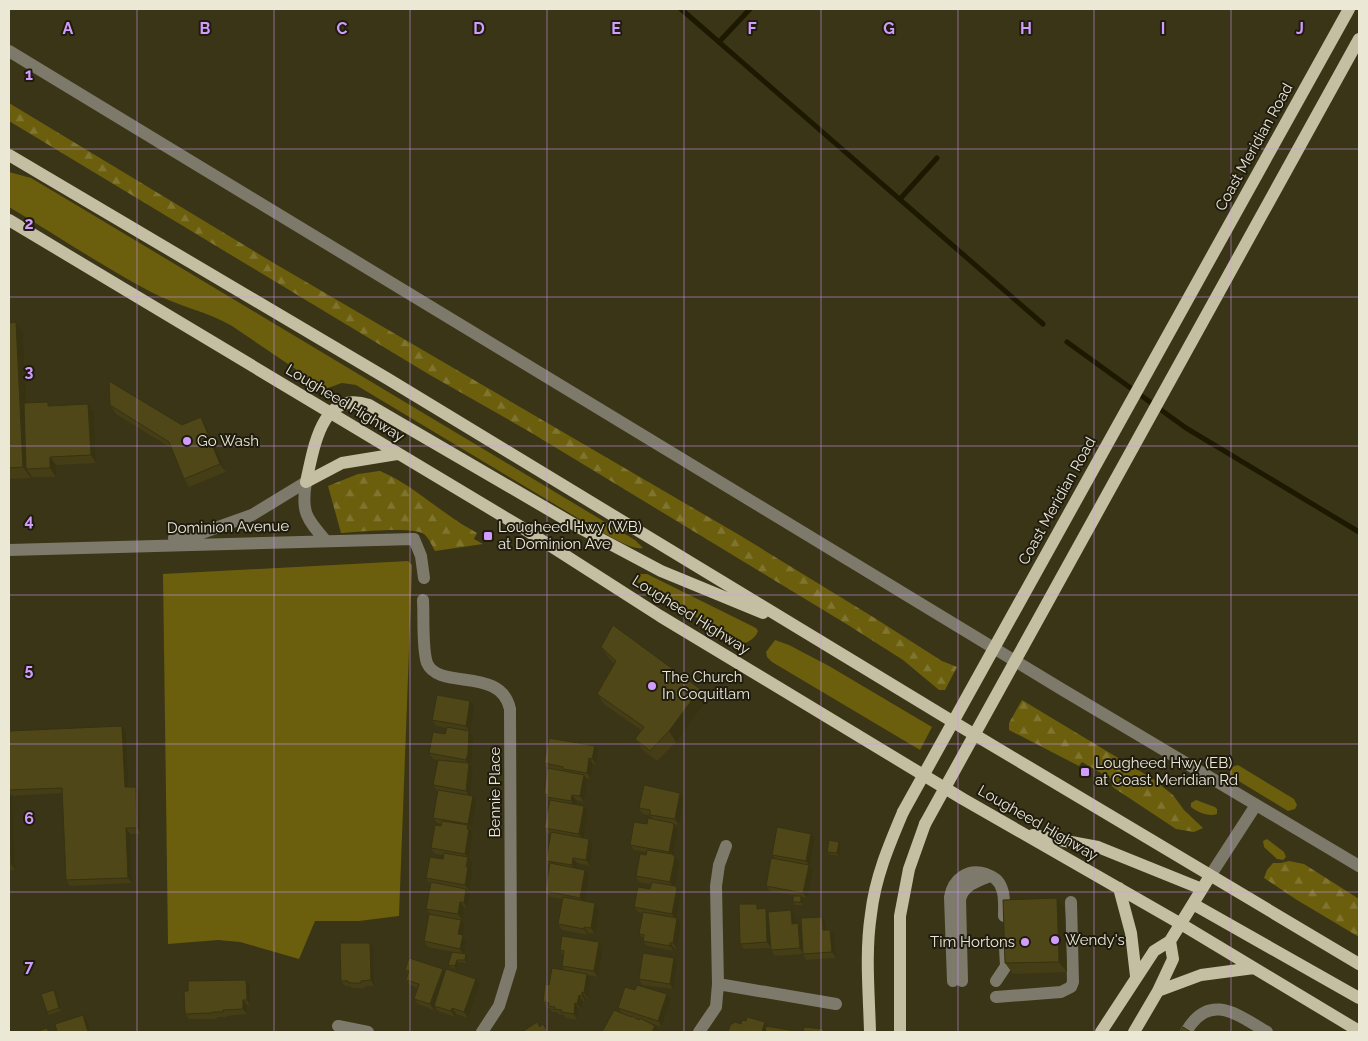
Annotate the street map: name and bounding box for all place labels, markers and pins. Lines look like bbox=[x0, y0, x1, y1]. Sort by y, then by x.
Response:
place label: Go Wash bbox=[197, 432, 259, 450]
marker: Go Wash bbox=[181, 435, 193, 447]
place label: Lougheed Hwy (WB) at Dominion Ave bbox=[498, 518, 642, 553]
marker: Lougheed Hwy (WB) at Dominion Ave bbox=[482, 530, 494, 542]
place label: The Church In Coquitlam bbox=[662, 668, 750, 703]
marker: The Church In Coquitlam bbox=[646, 680, 658, 692]
place label: Lougheed Hwy (EB) at Coast Meridian Rd bbox=[1095, 754, 1238, 789]
marker: Lougheed Hwy (EB) at Coast Meridian Rd bbox=[1079, 766, 1091, 778]
place label: Wendy's bbox=[1065, 931, 1125, 949]
place label: Tim Hortons bbox=[930, 933, 1015, 951]
marker: Wendy's bbox=[1049, 934, 1061, 946]
marker: Tim Hortons bbox=[1019, 936, 1031, 948]

